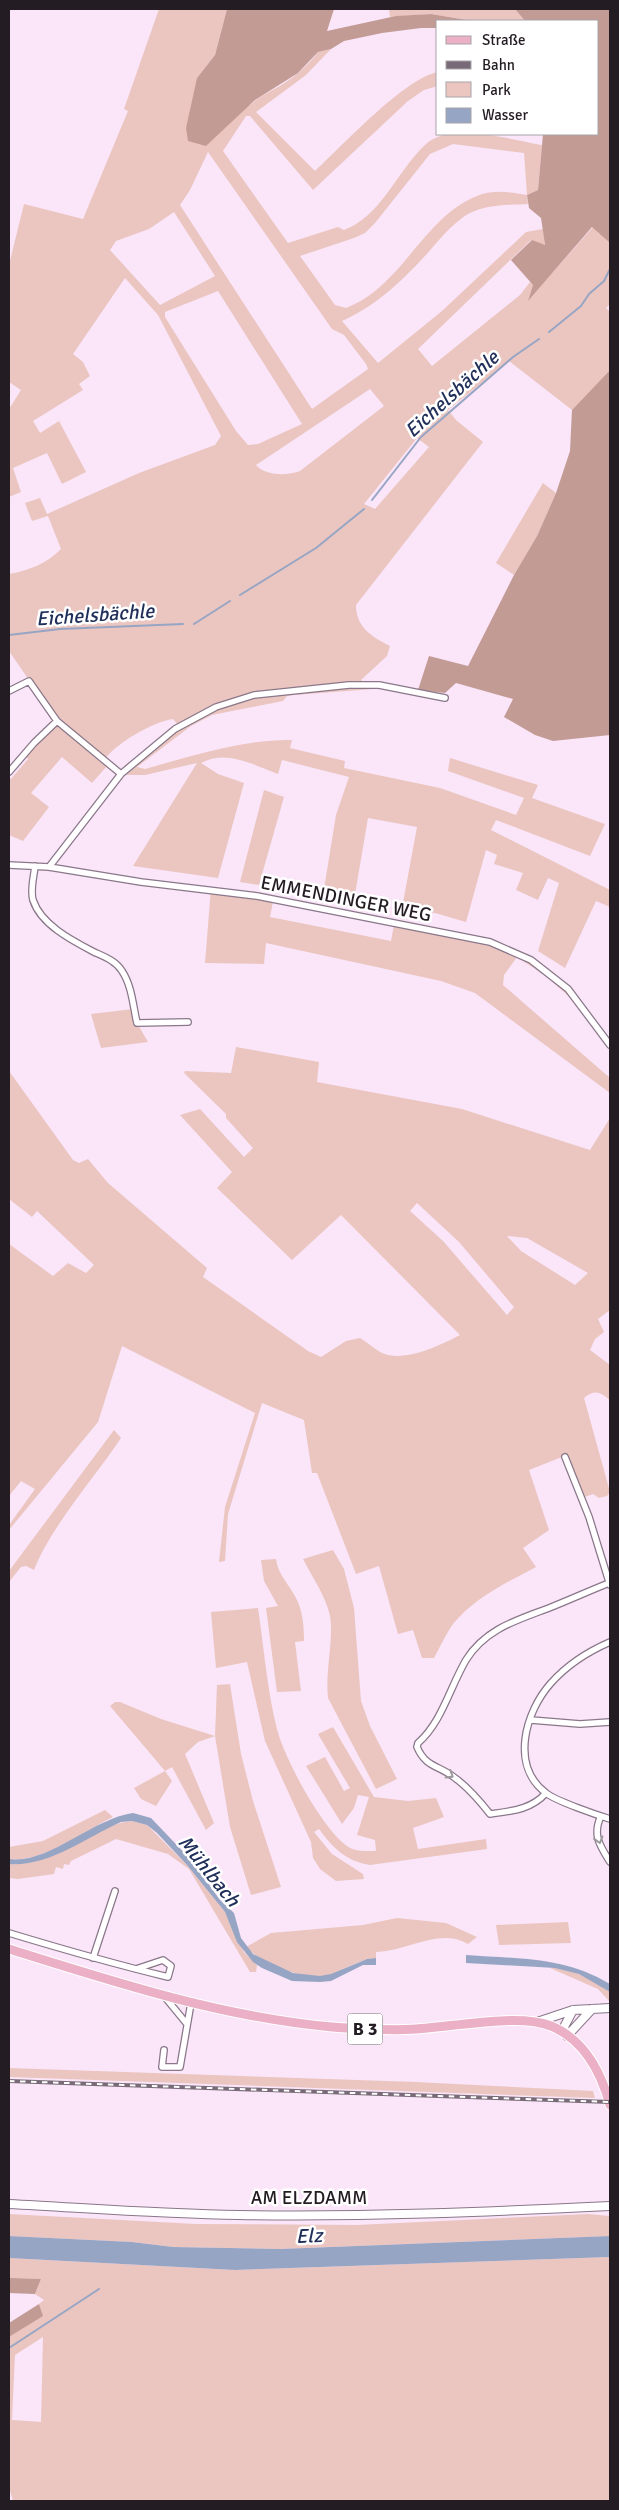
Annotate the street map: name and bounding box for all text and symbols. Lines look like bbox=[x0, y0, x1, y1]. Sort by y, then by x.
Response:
legend bbox=[436, 20, 599, 135]
text: Straße bbox=[482, 31, 526, 49]
text: Bahn bbox=[482, 56, 515, 74]
text: Park bbox=[482, 81, 511, 99]
text: Wasser bbox=[482, 106, 528, 124]
water label: Eichelsbächle bbox=[400, 344, 505, 443]
water label: Eichelsbächle bbox=[35, 598, 156, 632]
street label: EMMENDINGER WEG bbox=[259, 871, 433, 927]
one-way arrow bbox=[444, 1768, 453, 1778]
water label: Mühlbach bbox=[173, 1830, 246, 1913]
one-way arrow bbox=[593, 1835, 603, 1844]
road number: B 3 bbox=[348, 2014, 382, 2045]
street label: AM ELZDAMM bbox=[251, 2186, 367, 2210]
water label: Elz bbox=[295, 2223, 325, 2249]

